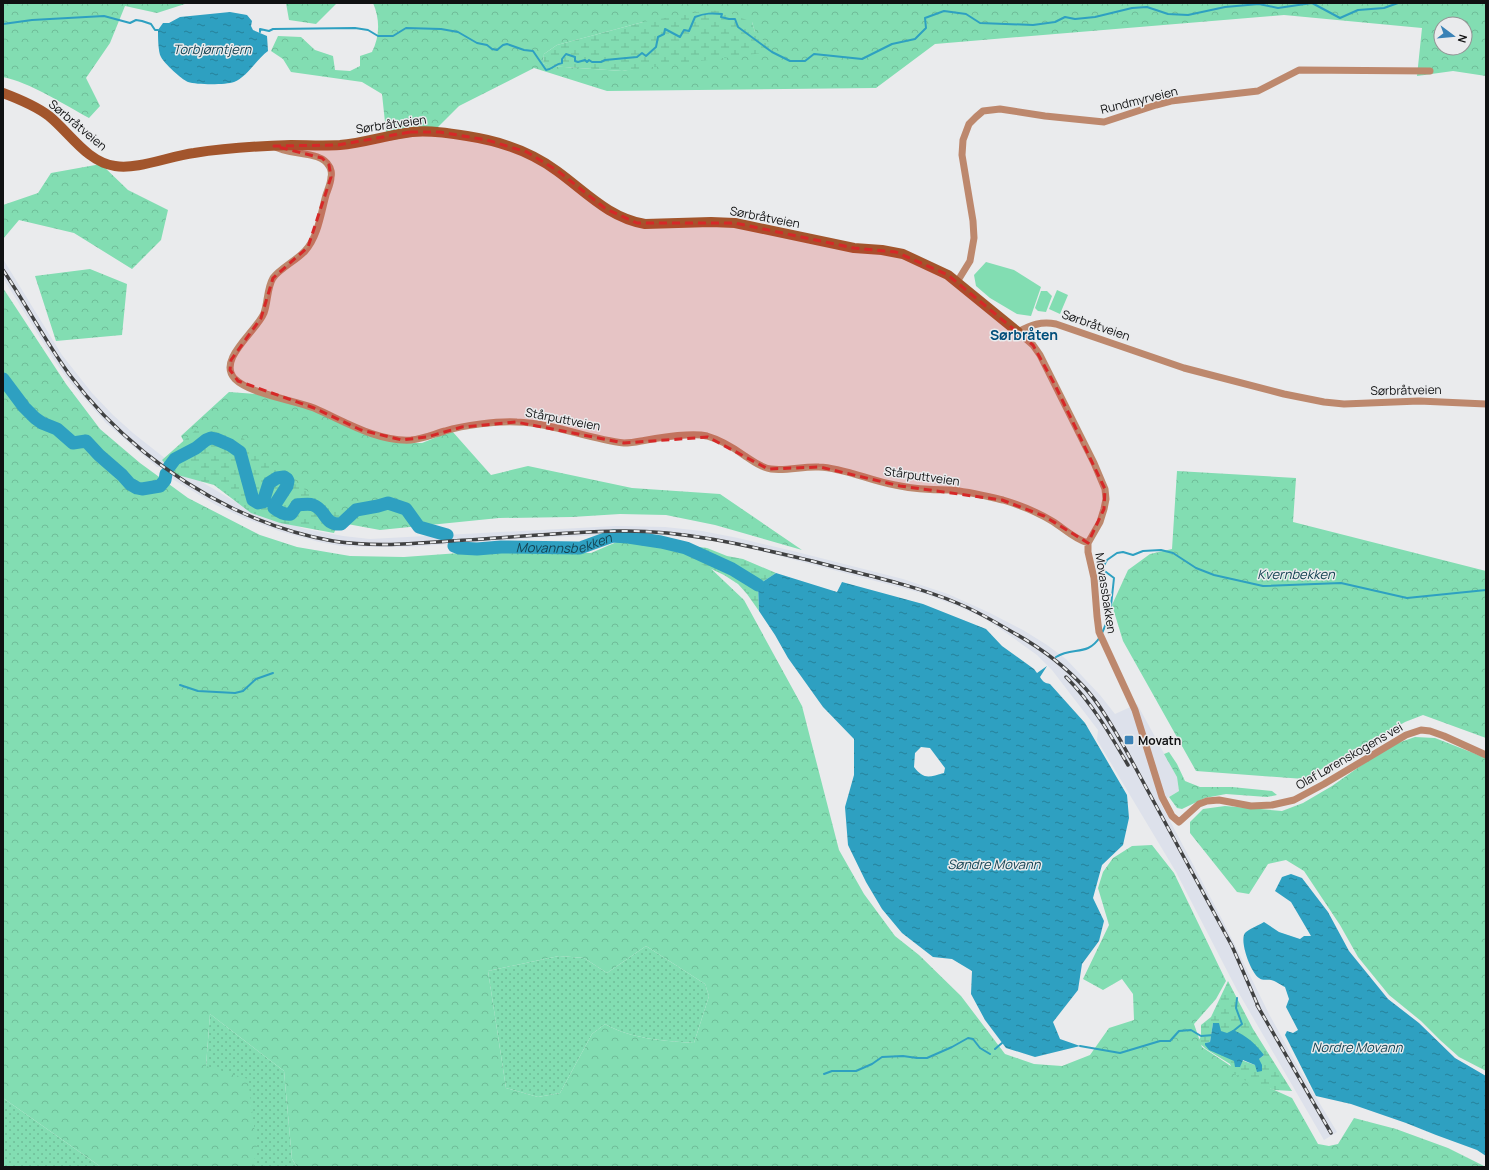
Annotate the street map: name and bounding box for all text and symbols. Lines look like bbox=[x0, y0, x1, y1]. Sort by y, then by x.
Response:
north arrow bbox=[1433, 16, 1473, 56]
text: N bbox=[1455, 33, 1471, 45]
water label: Torbjørntjern bbox=[173, 40, 253, 58]
street label: Rundmyrveien bbox=[1099, 82, 1179, 118]
street label: Sørbråtveien bbox=[45, 96, 111, 154]
street label: Sørbråtveien bbox=[355, 111, 427, 137]
street label: Sørbråtveien bbox=[728, 202, 802, 232]
street label: Sørbråtveien bbox=[1060, 305, 1132, 345]
district label: Sørbråten bbox=[990, 325, 1058, 344]
street label: Sørbråtveien bbox=[1370, 381, 1442, 399]
street label: Stårputtveien bbox=[524, 403, 602, 435]
street label: Stårputtveien bbox=[883, 462, 961, 490]
water label: Movannsbekken bbox=[516, 528, 615, 557]
street label: Movassbakken bbox=[1091, 551, 1121, 635]
water label: Kvernbekken bbox=[1257, 565, 1336, 583]
street label: Olaf Lørenskogens vei bbox=[1292, 718, 1406, 794]
place label: Movatn bbox=[1138, 732, 1181, 749]
marker: Movatn bbox=[1123, 734, 1135, 746]
water label: Søndre Movann bbox=[947, 855, 1042, 873]
water label: Nordre Movann bbox=[1312, 1038, 1404, 1056]

